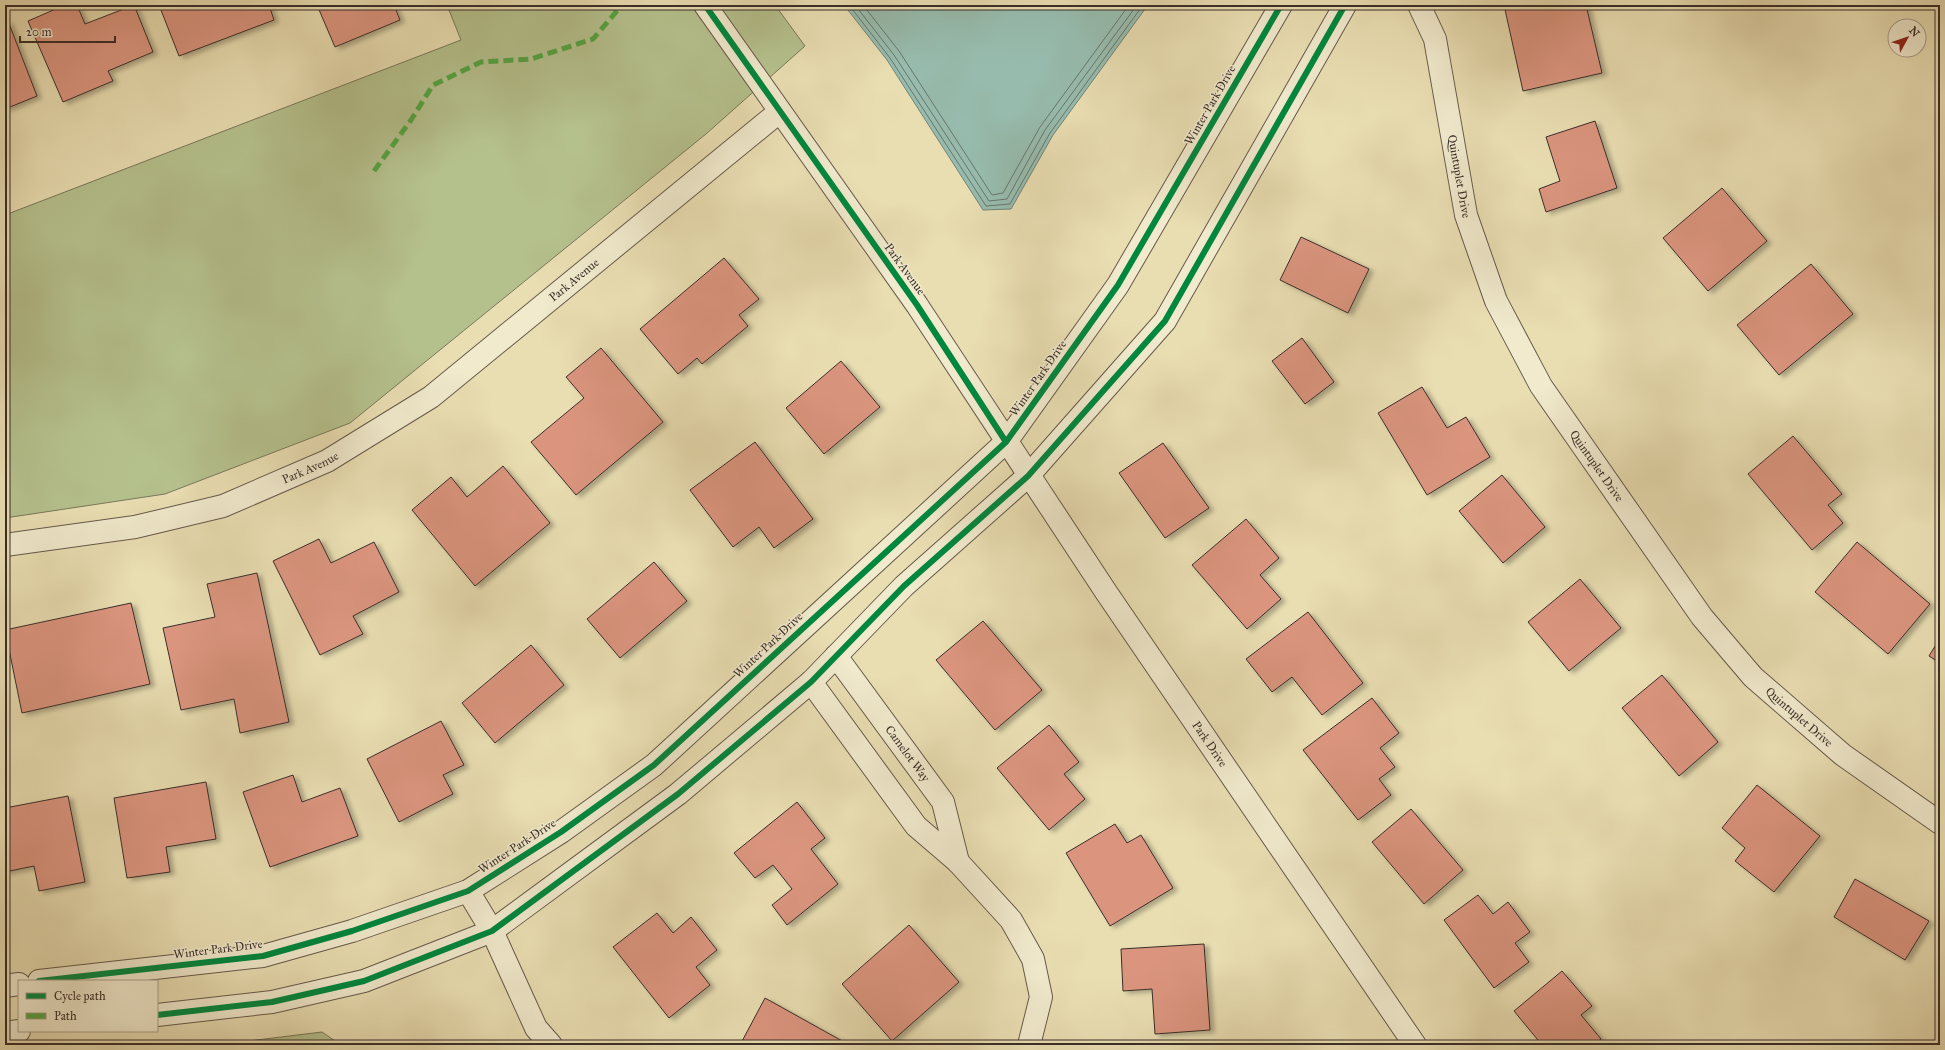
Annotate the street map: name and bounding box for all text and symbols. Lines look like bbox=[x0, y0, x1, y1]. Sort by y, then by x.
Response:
scale bar bbox=[20, 18, 115, 44]
north arrow bbox=[1887, 18, 1927, 58]
text: N bbox=[1906, 24, 1923, 40]
text: 20 m bbox=[26, 25, 52, 39]
street label: Winter Park Drive bbox=[1182, 63, 1238, 147]
street label: Quintuplet Drive bbox=[1445, 134, 1474, 220]
street label: Park Avenue bbox=[882, 240, 928, 298]
street label: Park Avenue bbox=[546, 255, 602, 304]
street label: Winter Park Drive bbox=[1007, 337, 1069, 419]
street label: Quintuplet Drive bbox=[1567, 427, 1627, 504]
street label: Park Avenue bbox=[280, 449, 341, 487]
street label: Winter Park Drive bbox=[731, 609, 805, 681]
street label: Quintuplet Drive bbox=[1763, 684, 1836, 750]
street label: Park Drive bbox=[1189, 719, 1230, 769]
street label: Camelot Way bbox=[882, 723, 933, 785]
street label: Winter Park Drive bbox=[476, 816, 558, 876]
street label: Winter Park Drive bbox=[173, 937, 263, 961]
legend bbox=[18, 980, 158, 1032]
text: Cycle path bbox=[54, 989, 106, 1003]
text: Path bbox=[54, 1009, 77, 1023]

